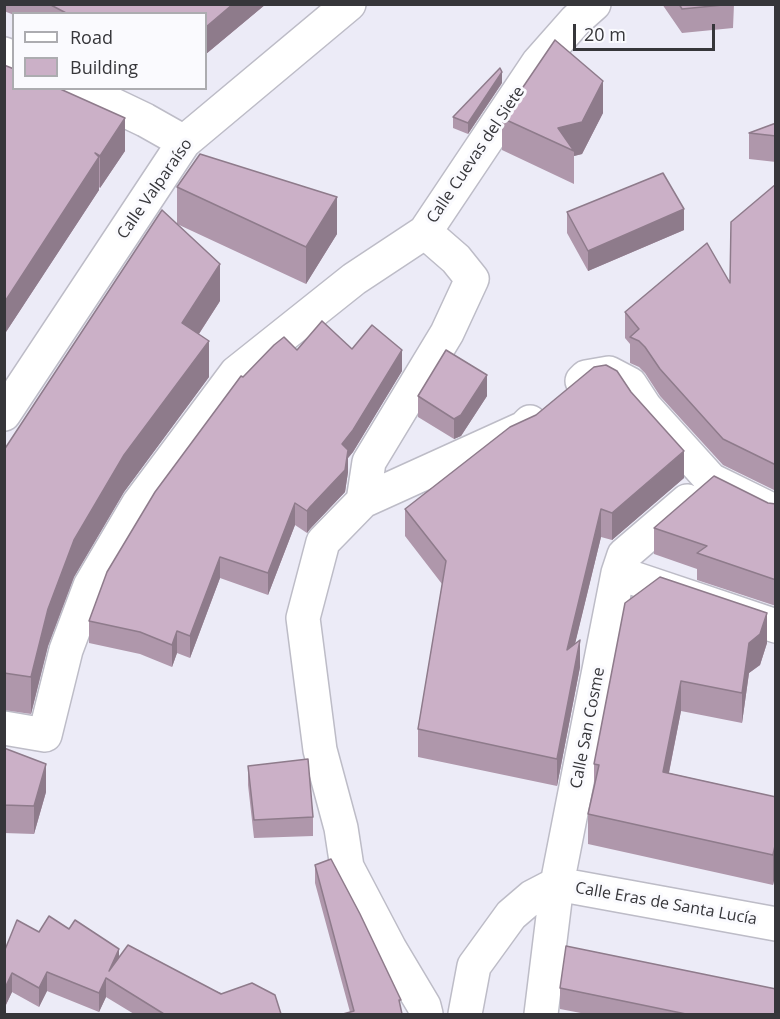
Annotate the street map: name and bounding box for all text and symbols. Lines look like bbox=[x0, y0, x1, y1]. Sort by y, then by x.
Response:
legend bbox=[12, 12, 207, 90]
scale bar bbox=[576, 12, 718, 50]
text: 20 m bbox=[584, 22, 626, 46]
text: Road bbox=[70, 25, 113, 49]
text: Building bbox=[70, 55, 138, 79]
street label: Calle Cuevas del Siete bbox=[423, 83, 529, 227]
street label: Calle Valparaíso bbox=[113, 135, 197, 243]
street label: Calle San Cosme bbox=[567, 666, 609, 790]
street label: Calle Eras de Santa Lucía bbox=[574, 879, 758, 929]

